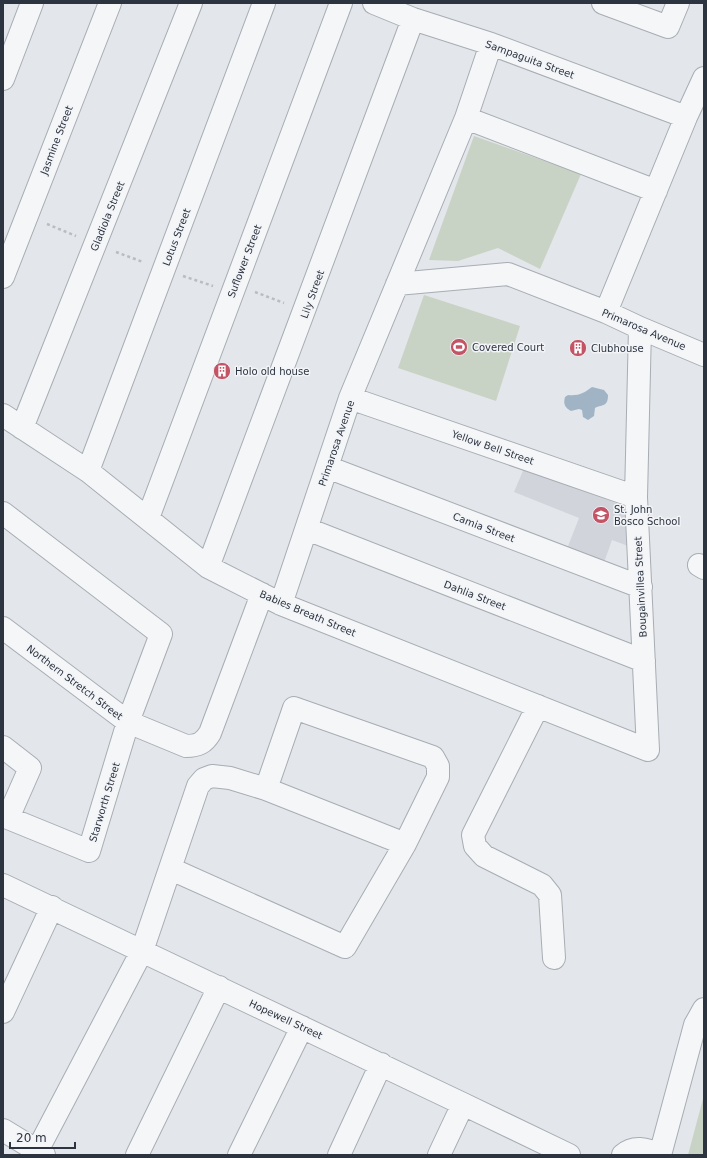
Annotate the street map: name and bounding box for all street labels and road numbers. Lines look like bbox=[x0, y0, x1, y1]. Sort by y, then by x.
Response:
street label: Sampaguita Street bbox=[484, 38, 576, 81]
street label: Jasmine Street bbox=[38, 104, 75, 177]
street label: Gladiola Street bbox=[88, 180, 127, 253]
street label: Lotus Street bbox=[160, 207, 192, 267]
street label: Suflower Street bbox=[226, 223, 263, 299]
street label: Lily Street bbox=[299, 268, 326, 320]
street label: Primarosa Avenue bbox=[600, 307, 688, 352]
street label: Primarosa Avenue bbox=[317, 399, 356, 488]
street label: Yellow Bell Street bbox=[449, 428, 535, 467]
street label: Camia Street bbox=[451, 511, 516, 544]
street label: Bougainvillea Street bbox=[632, 536, 649, 638]
street label: Dahlia Street bbox=[442, 579, 507, 612]
street label: Babies Breath Street bbox=[258, 588, 358, 639]
street label: Northern Stretch Street bbox=[25, 643, 125, 722]
street label: Starworth Street bbox=[87, 761, 122, 843]
street label: Hopewell Street bbox=[247, 998, 324, 1041]

